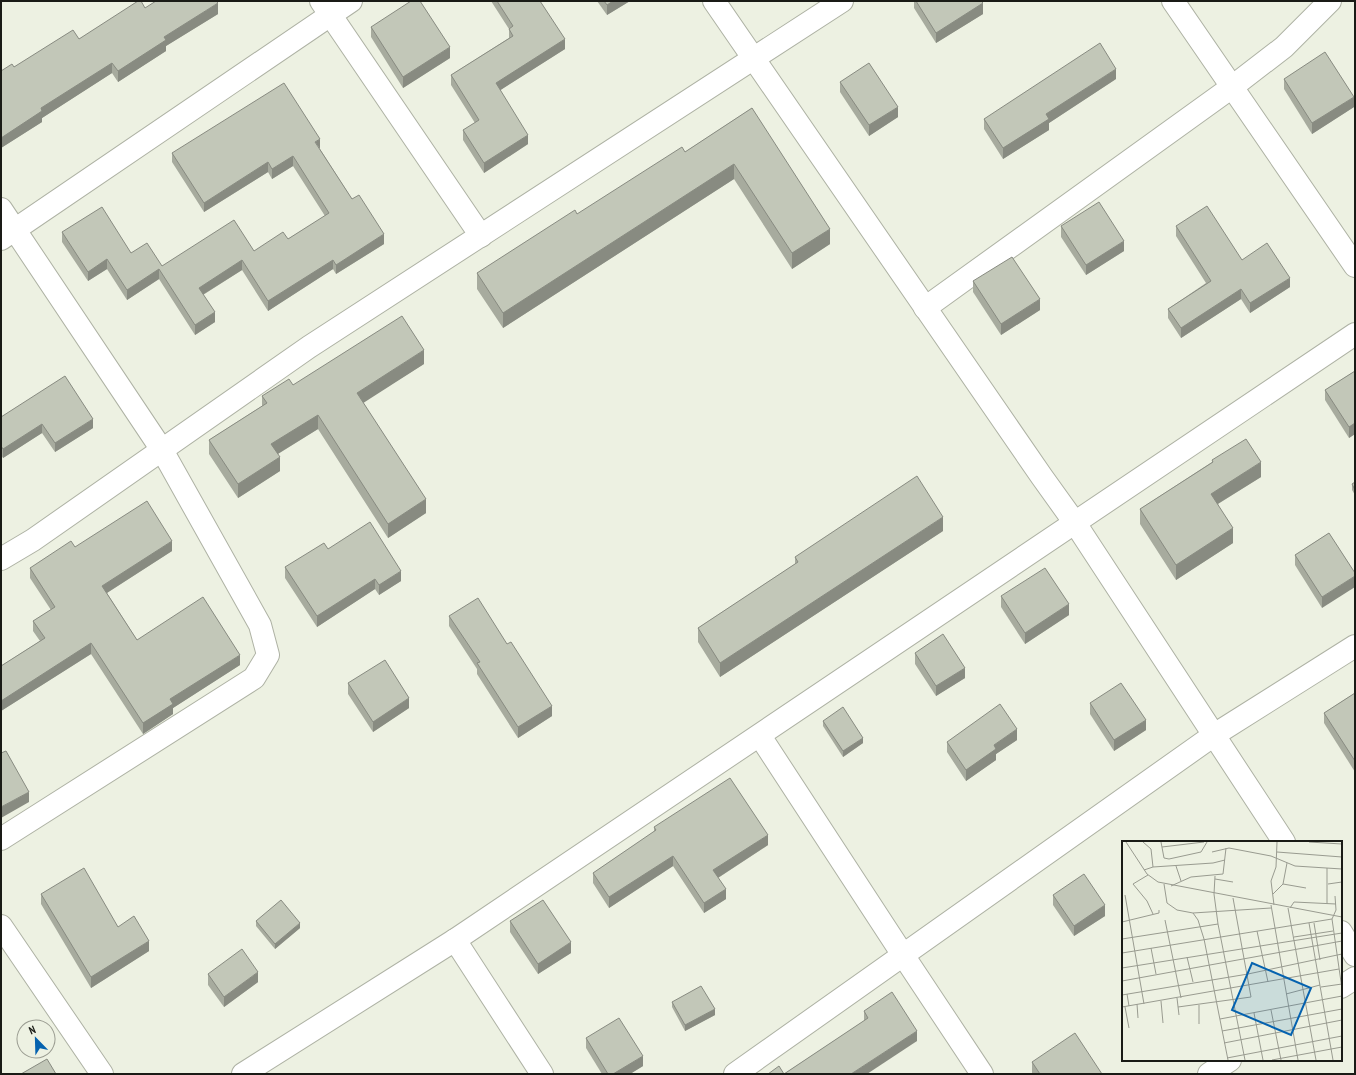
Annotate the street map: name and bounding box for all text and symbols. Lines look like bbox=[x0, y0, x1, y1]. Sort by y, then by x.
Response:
inset map bbox=[1122, 841, 1342, 1061]
north arrow bbox=[16, 1019, 56, 1059]
text: N bbox=[27, 1022, 38, 1037]

